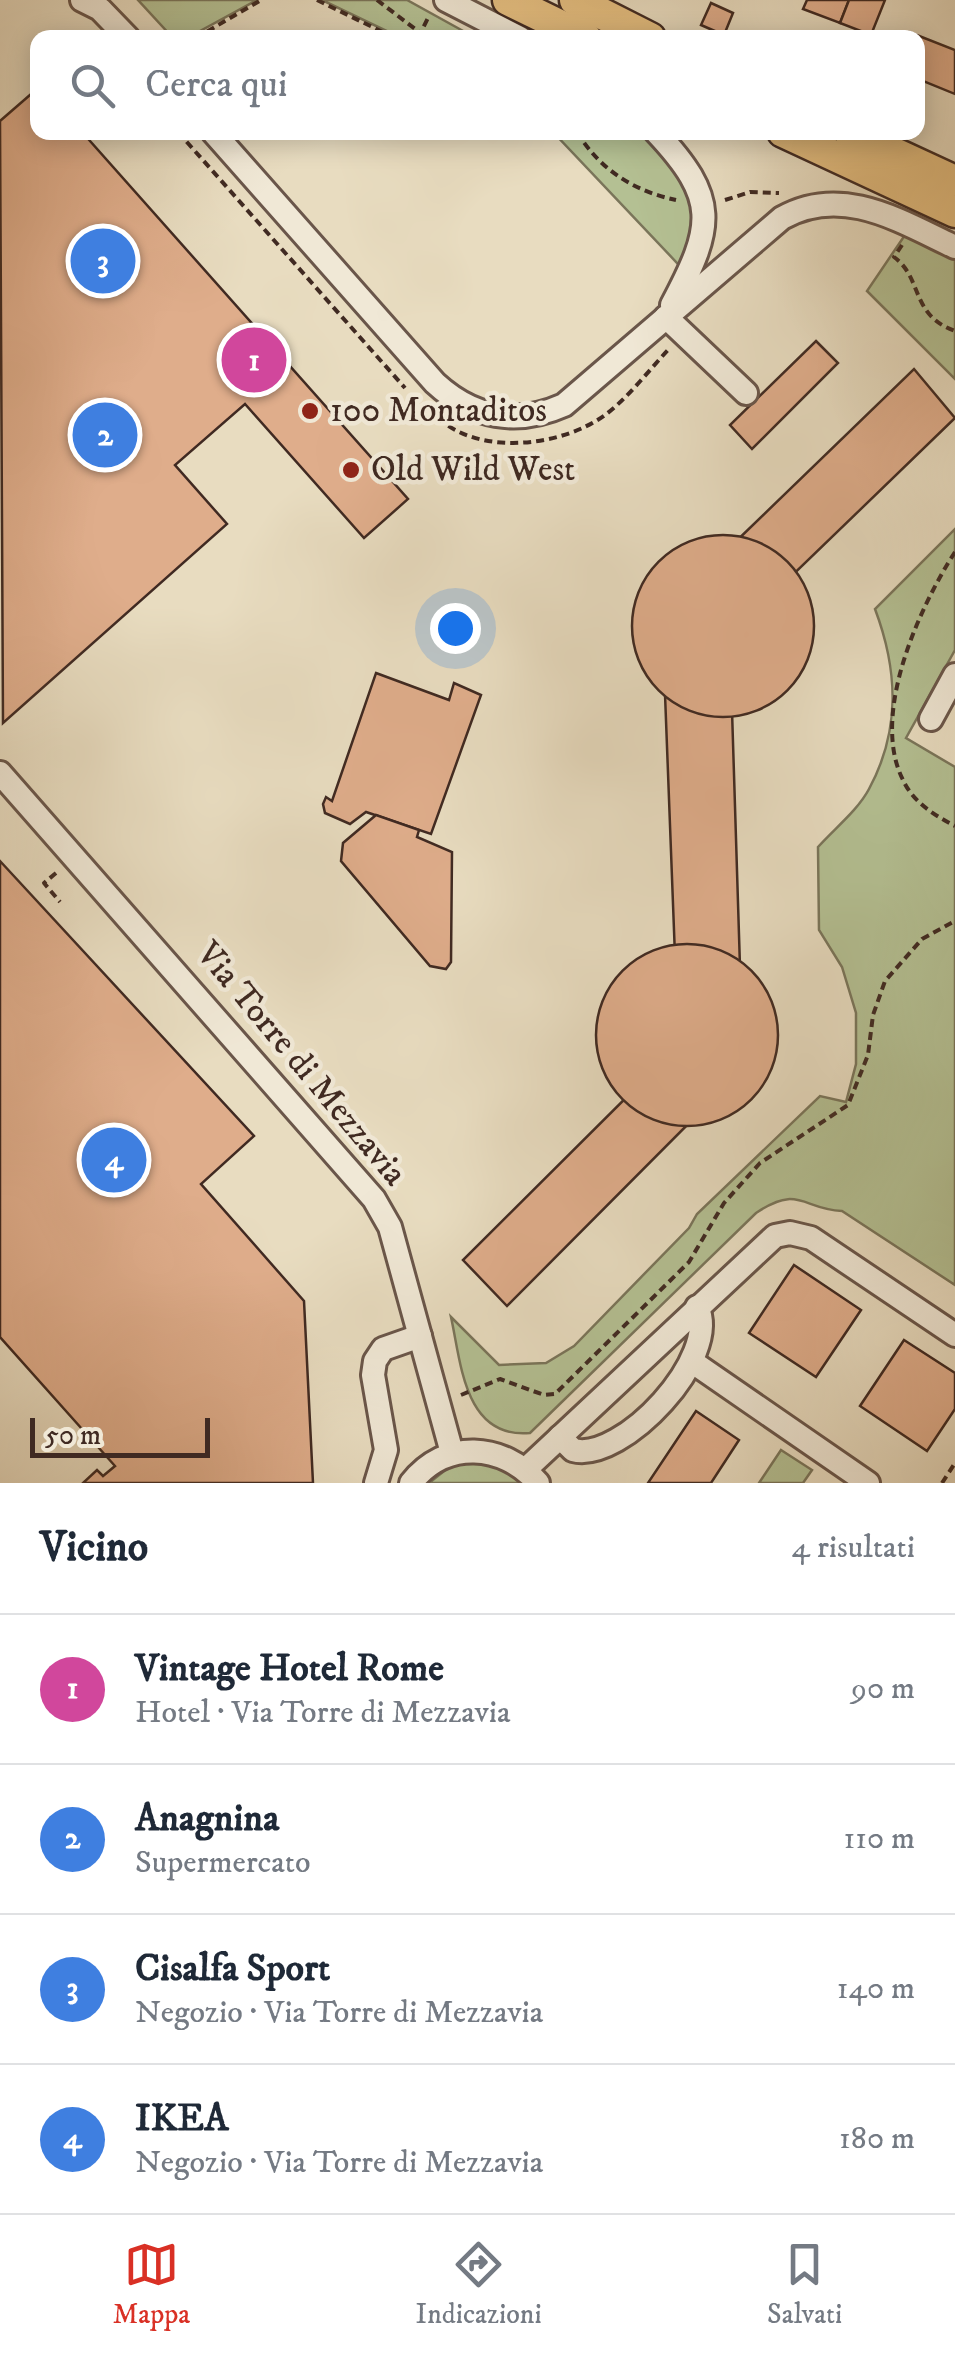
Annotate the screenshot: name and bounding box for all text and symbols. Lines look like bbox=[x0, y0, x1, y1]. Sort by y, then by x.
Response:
search box bbox=[30, 30, 925, 140]
icon: search bbox=[65, 58, 120, 113]
text: Cerca qui bbox=[145, 61, 288, 109]
pin: 3 bbox=[70, 224, 136, 298]
pin: 1 bbox=[222, 322, 286, 398]
place label: 100 Montaditos bbox=[330, 389, 547, 433]
pin: 2 bbox=[72, 398, 138, 472]
marker: 100 Montaditos bbox=[299, 400, 321, 422]
place label: Old Wild West bbox=[371, 448, 575, 492]
marker: Old Wild West bbox=[340, 459, 362, 481]
your location bbox=[430, 603, 481, 654]
street label: Via Torre di Mezzavia bbox=[185, 932, 416, 1195]
pin: 4 bbox=[82, 1122, 146, 1198]
scale bar bbox=[30, 1413, 210, 1458]
text: 50 m bbox=[45, 1418, 101, 1453]
text: Vicino bbox=[40, 1522, 148, 1574]
text: 4 risultati bbox=[792, 1528, 915, 1568]
text: Vintage Hotel Rome bbox=[135, 1645, 444, 1693]
text: 1 bbox=[67, 1669, 78, 1709]
text: 90 m bbox=[851, 1669, 915, 1709]
text: Hotel · Via Torre di Mezzavia bbox=[135, 1693, 511, 1733]
text: Anagnina bbox=[135, 1795, 279, 1843]
text: 2 bbox=[65, 1819, 80, 1859]
text: 110 m bbox=[843, 1819, 915, 1859]
text: Supermercato bbox=[135, 1843, 311, 1883]
text: Cisalfa Sport bbox=[135, 1945, 330, 1993]
text: 3 bbox=[67, 1969, 78, 2009]
text: 140 m bbox=[837, 1969, 915, 2009]
text: Negozio · Via Torre di Mezzavia bbox=[135, 1993, 543, 2033]
text: IKEA bbox=[135, 2095, 228, 2143]
text: 4 bbox=[63, 2119, 82, 2159]
text: 180 m bbox=[839, 2119, 915, 2159]
text: Negozio · Via Torre di Mezzavia bbox=[135, 2143, 543, 2183]
tab: Mappa bbox=[113, 2237, 190, 2332]
tab: Indicazioni bbox=[416, 2237, 542, 2332]
tab: Salvati bbox=[767, 2237, 842, 2332]

